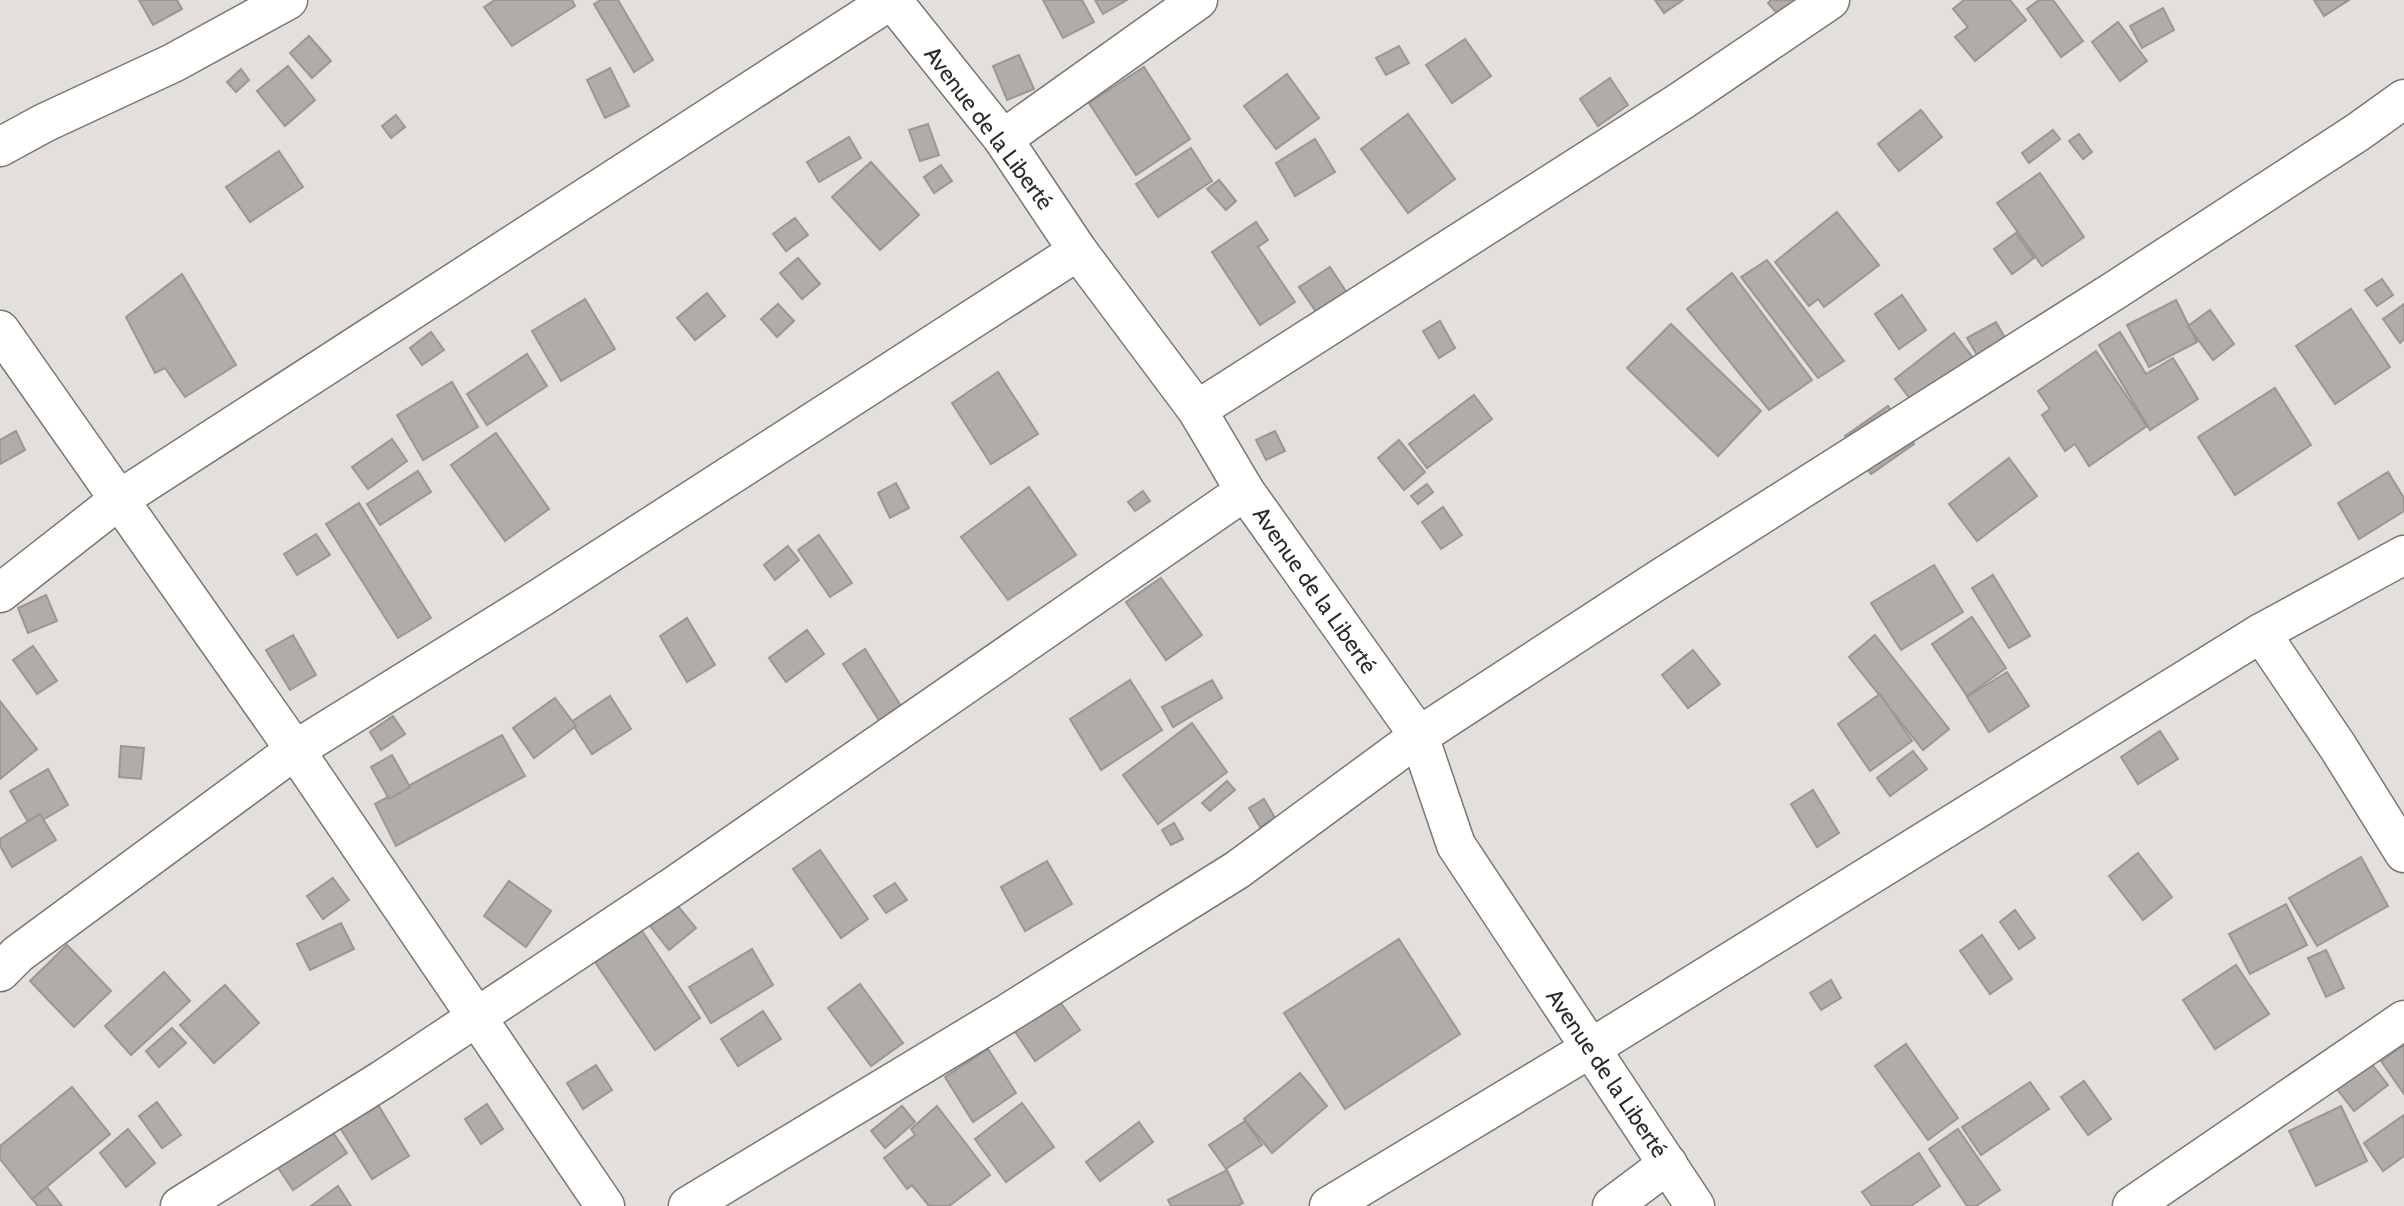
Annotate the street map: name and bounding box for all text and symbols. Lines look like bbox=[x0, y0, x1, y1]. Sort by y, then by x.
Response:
street label: Avenue de la Liberté bbox=[919, 41, 1060, 215]
street label: Avenue de la Liberté bbox=[1247, 501, 1383, 679]
street label: Avenue de la Liberté bbox=[1540, 983, 1674, 1163]

